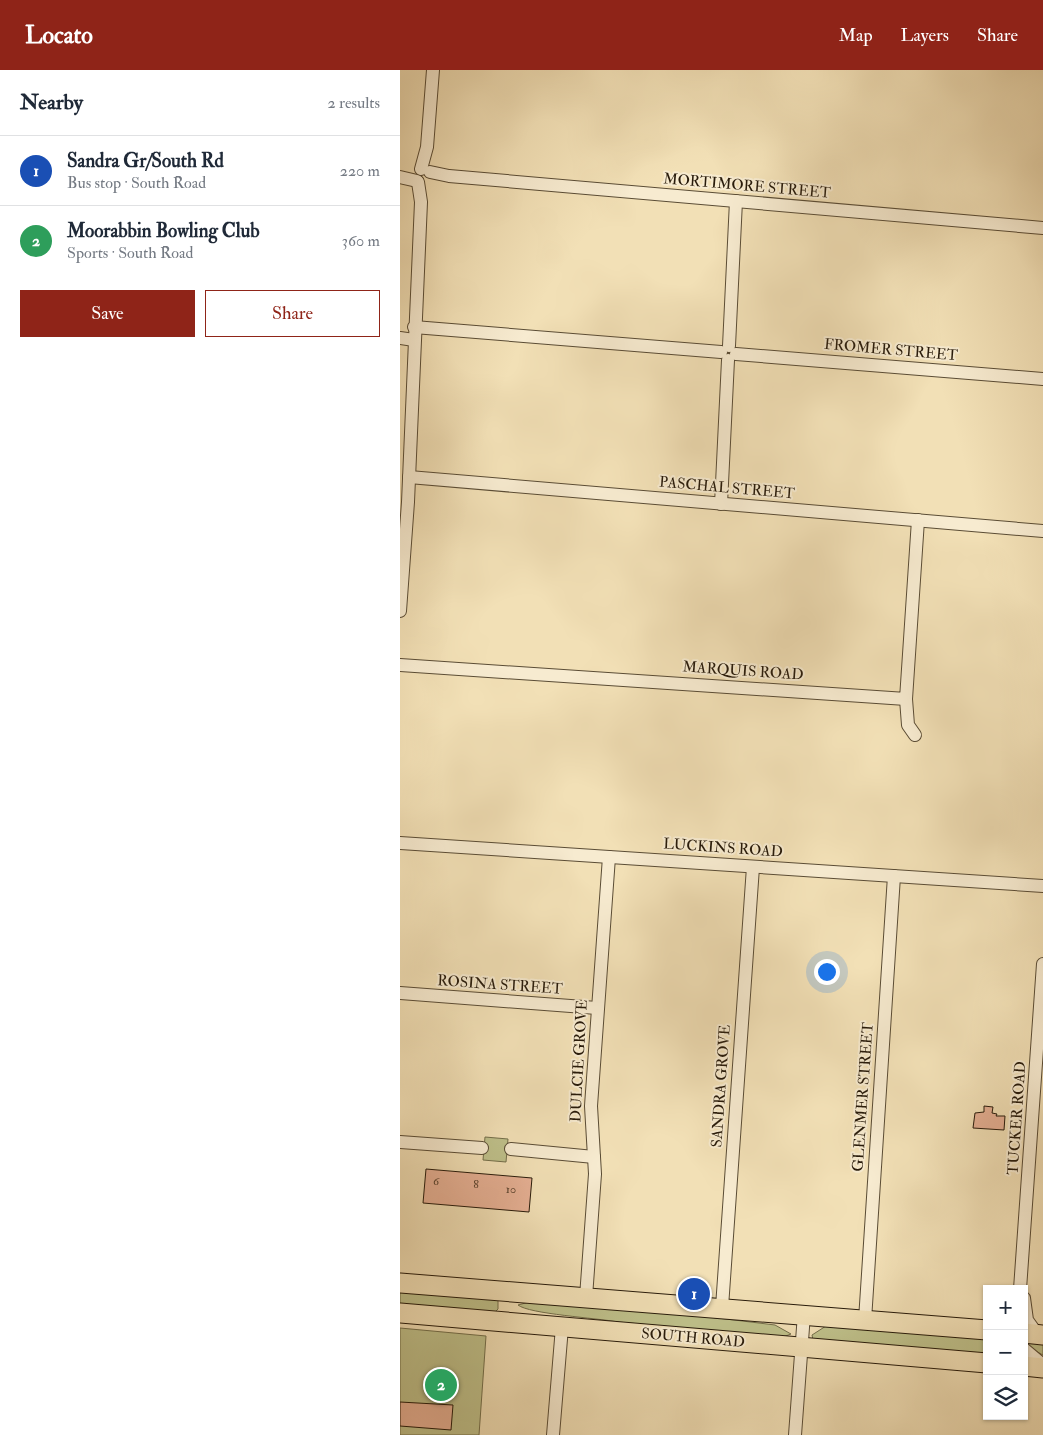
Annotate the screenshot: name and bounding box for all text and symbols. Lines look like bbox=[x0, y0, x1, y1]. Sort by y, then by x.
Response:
text: Locato bbox=[25, 20, 93, 51]
text: Map bbox=[839, 24, 873, 47]
text: Layers bbox=[901, 24, 949, 47]
text: Share bbox=[977, 24, 1018, 47]
text: Nearby bbox=[20, 89, 83, 116]
text: 2 results bbox=[327, 93, 380, 113]
text: Sandra Gr/South Rd bbox=[67, 149, 224, 173]
text: 1 bbox=[33, 161, 39, 181]
text: 220 m bbox=[340, 161, 380, 181]
street label: MORTIMORE STREET bbox=[662, 169, 832, 203]
text: Bus stop · South Road bbox=[67, 173, 206, 193]
text: Moorabbin Bowling Club bbox=[67, 219, 260, 243]
text: 2 bbox=[32, 231, 40, 251]
text: 360 m bbox=[342, 231, 380, 251]
text: Sports · South Road bbox=[67, 243, 193, 263]
button: Save bbox=[20, 290, 195, 337]
button: Share bbox=[205, 290, 380, 337]
street label: FROMER STREET bbox=[823, 335, 959, 365]
street label: PASCHAL STREET bbox=[658, 473, 796, 503]
street label: MARQUIS ROAD bbox=[682, 657, 804, 685]
street label: LUCKINS ROAD bbox=[663, 834, 783, 862]
your location bbox=[814, 959, 840, 985]
street label: ROSINA STREET bbox=[437, 971, 563, 999]
street label: DULCIE GROVE bbox=[566, 999, 592, 1123]
street label: GLENMER STREET bbox=[848, 1022, 878, 1172]
street label: SANDRA GROVE bbox=[707, 1024, 735, 1148]
street label: TUCKER ROAD bbox=[1004, 1060, 1030, 1176]
house number: 6 bbox=[433, 1174, 440, 1189]
house number: 8 bbox=[473, 1177, 479, 1192]
house number: 10 bbox=[506, 1182, 516, 1197]
pin: 1 bbox=[678, 1275, 710, 1313]
map controls bbox=[983, 1285, 1028, 1420]
button: + bbox=[983, 1285, 1028, 1330]
street label: SOUTH ROAD bbox=[640, 1324, 746, 1352]
button: − bbox=[983, 1330, 1028, 1375]
pin: 2 bbox=[425, 1366, 457, 1404]
button: layers bbox=[983, 1375, 1028, 1420]

